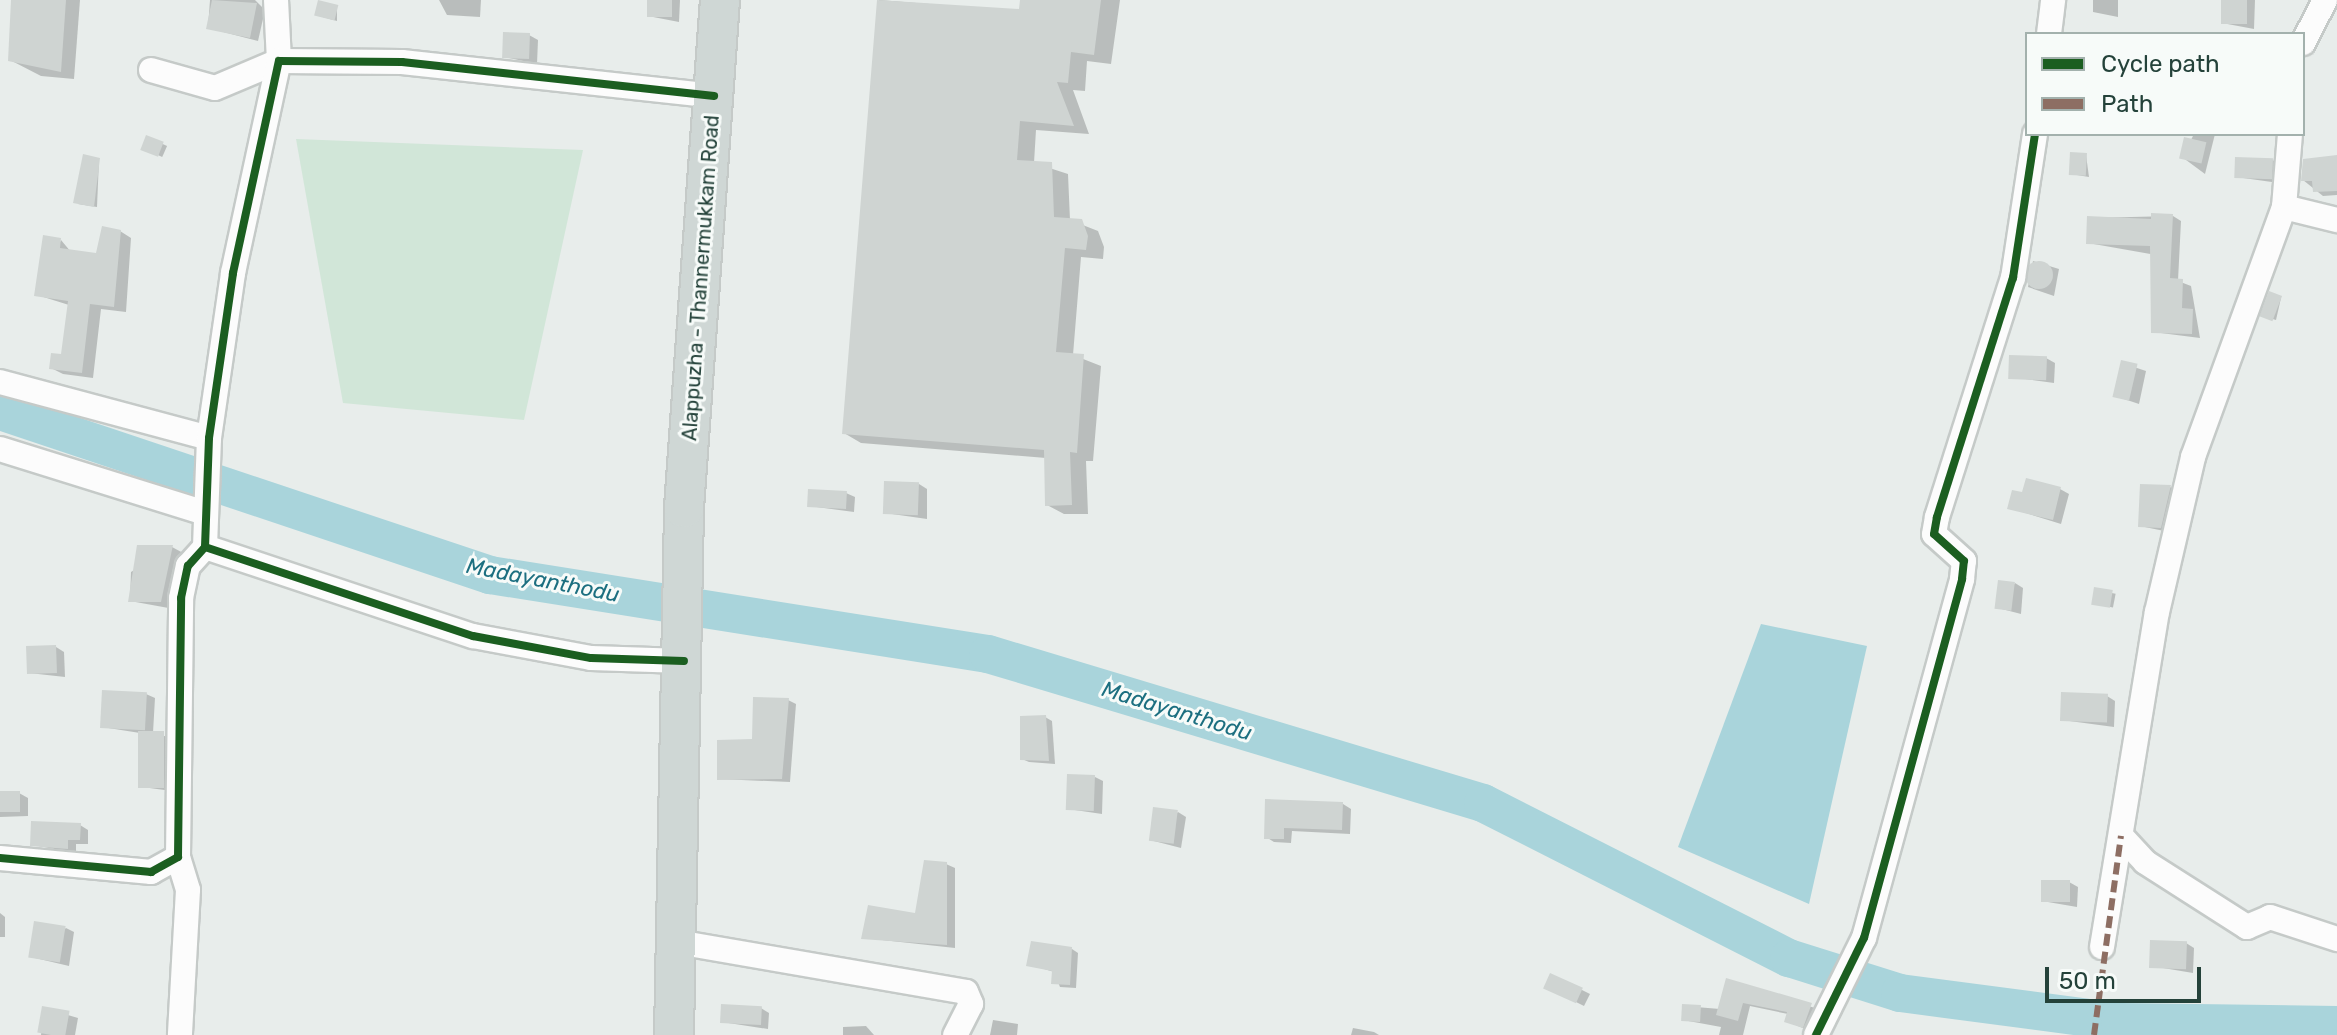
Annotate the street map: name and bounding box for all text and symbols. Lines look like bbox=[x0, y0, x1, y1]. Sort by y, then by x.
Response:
legend bbox=[2025, 32, 2305, 136]
text: Cycle path bbox=[2101, 50, 2220, 78]
text: Path bbox=[2101, 90, 2153, 118]
street label: Alappuzha - Thannermukkam Road bbox=[678, 114, 724, 442]
water label: Madayanthodu bbox=[464, 552, 622, 608]
water label: Madayanthodu bbox=[1099, 676, 1255, 746]
scale bar bbox=[2049, 951, 2205, 1001]
text: 50 m bbox=[2059, 967, 2116, 995]

